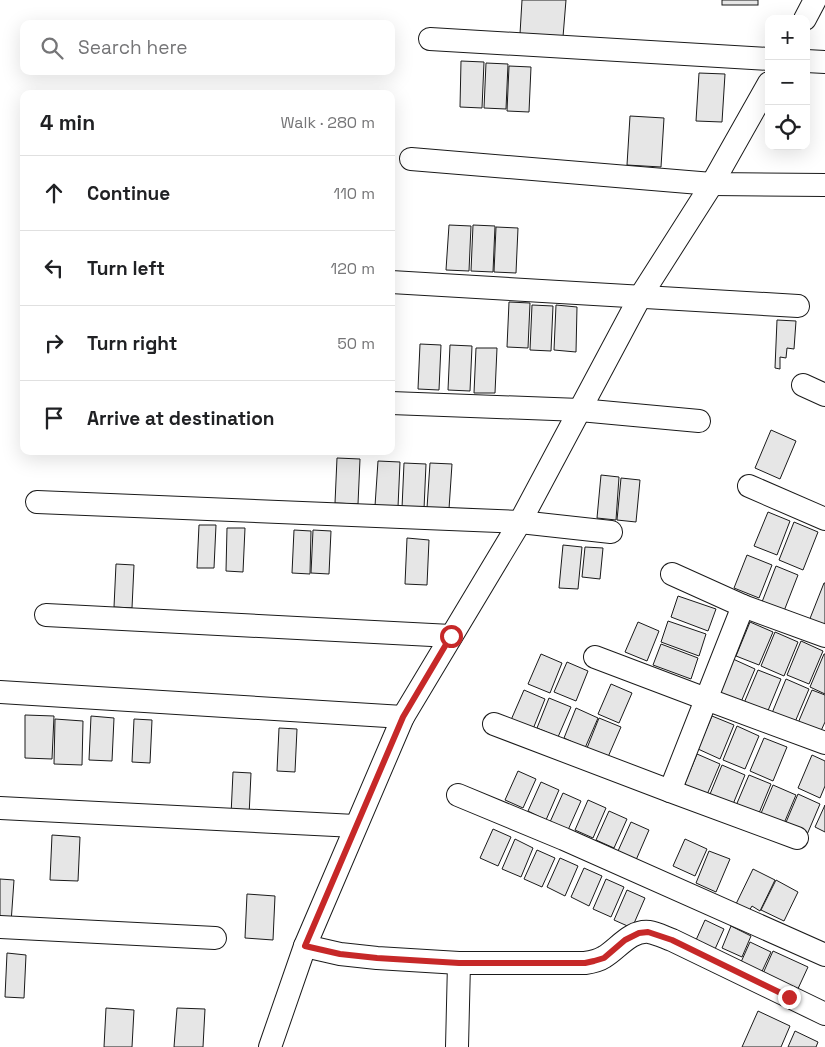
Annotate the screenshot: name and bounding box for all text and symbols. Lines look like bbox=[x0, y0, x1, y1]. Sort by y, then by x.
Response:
map controls bbox=[765, 15, 810, 150]
button: + bbox=[765, 15, 810, 60]
search box bbox=[20, 20, 395, 75]
icon: search bbox=[38, 34, 66, 62]
text: Search here bbox=[78, 35, 188, 60]
button: − bbox=[765, 60, 810, 105]
button: locate bbox=[765, 105, 810, 150]
text: 4 min bbox=[40, 109, 95, 136]
text: Walk · 280 m bbox=[280, 112, 375, 133]
icon: ahead bbox=[40, 179, 68, 207]
text: Continue bbox=[87, 181, 170, 206]
text: 110 m bbox=[333, 183, 375, 204]
icon: left bbox=[40, 254, 68, 282]
text: Turn left bbox=[87, 256, 165, 281]
text: 120 m bbox=[331, 258, 375, 279]
icon: right bbox=[40, 329, 68, 357]
text: Turn right bbox=[87, 331, 177, 356]
text: 50 m bbox=[337, 333, 375, 354]
icon: arrive bbox=[40, 404, 68, 432]
text: Arrive at destination bbox=[87, 406, 275, 431]
route start bbox=[440, 625, 463, 648]
route end bbox=[778, 986, 801, 1009]

